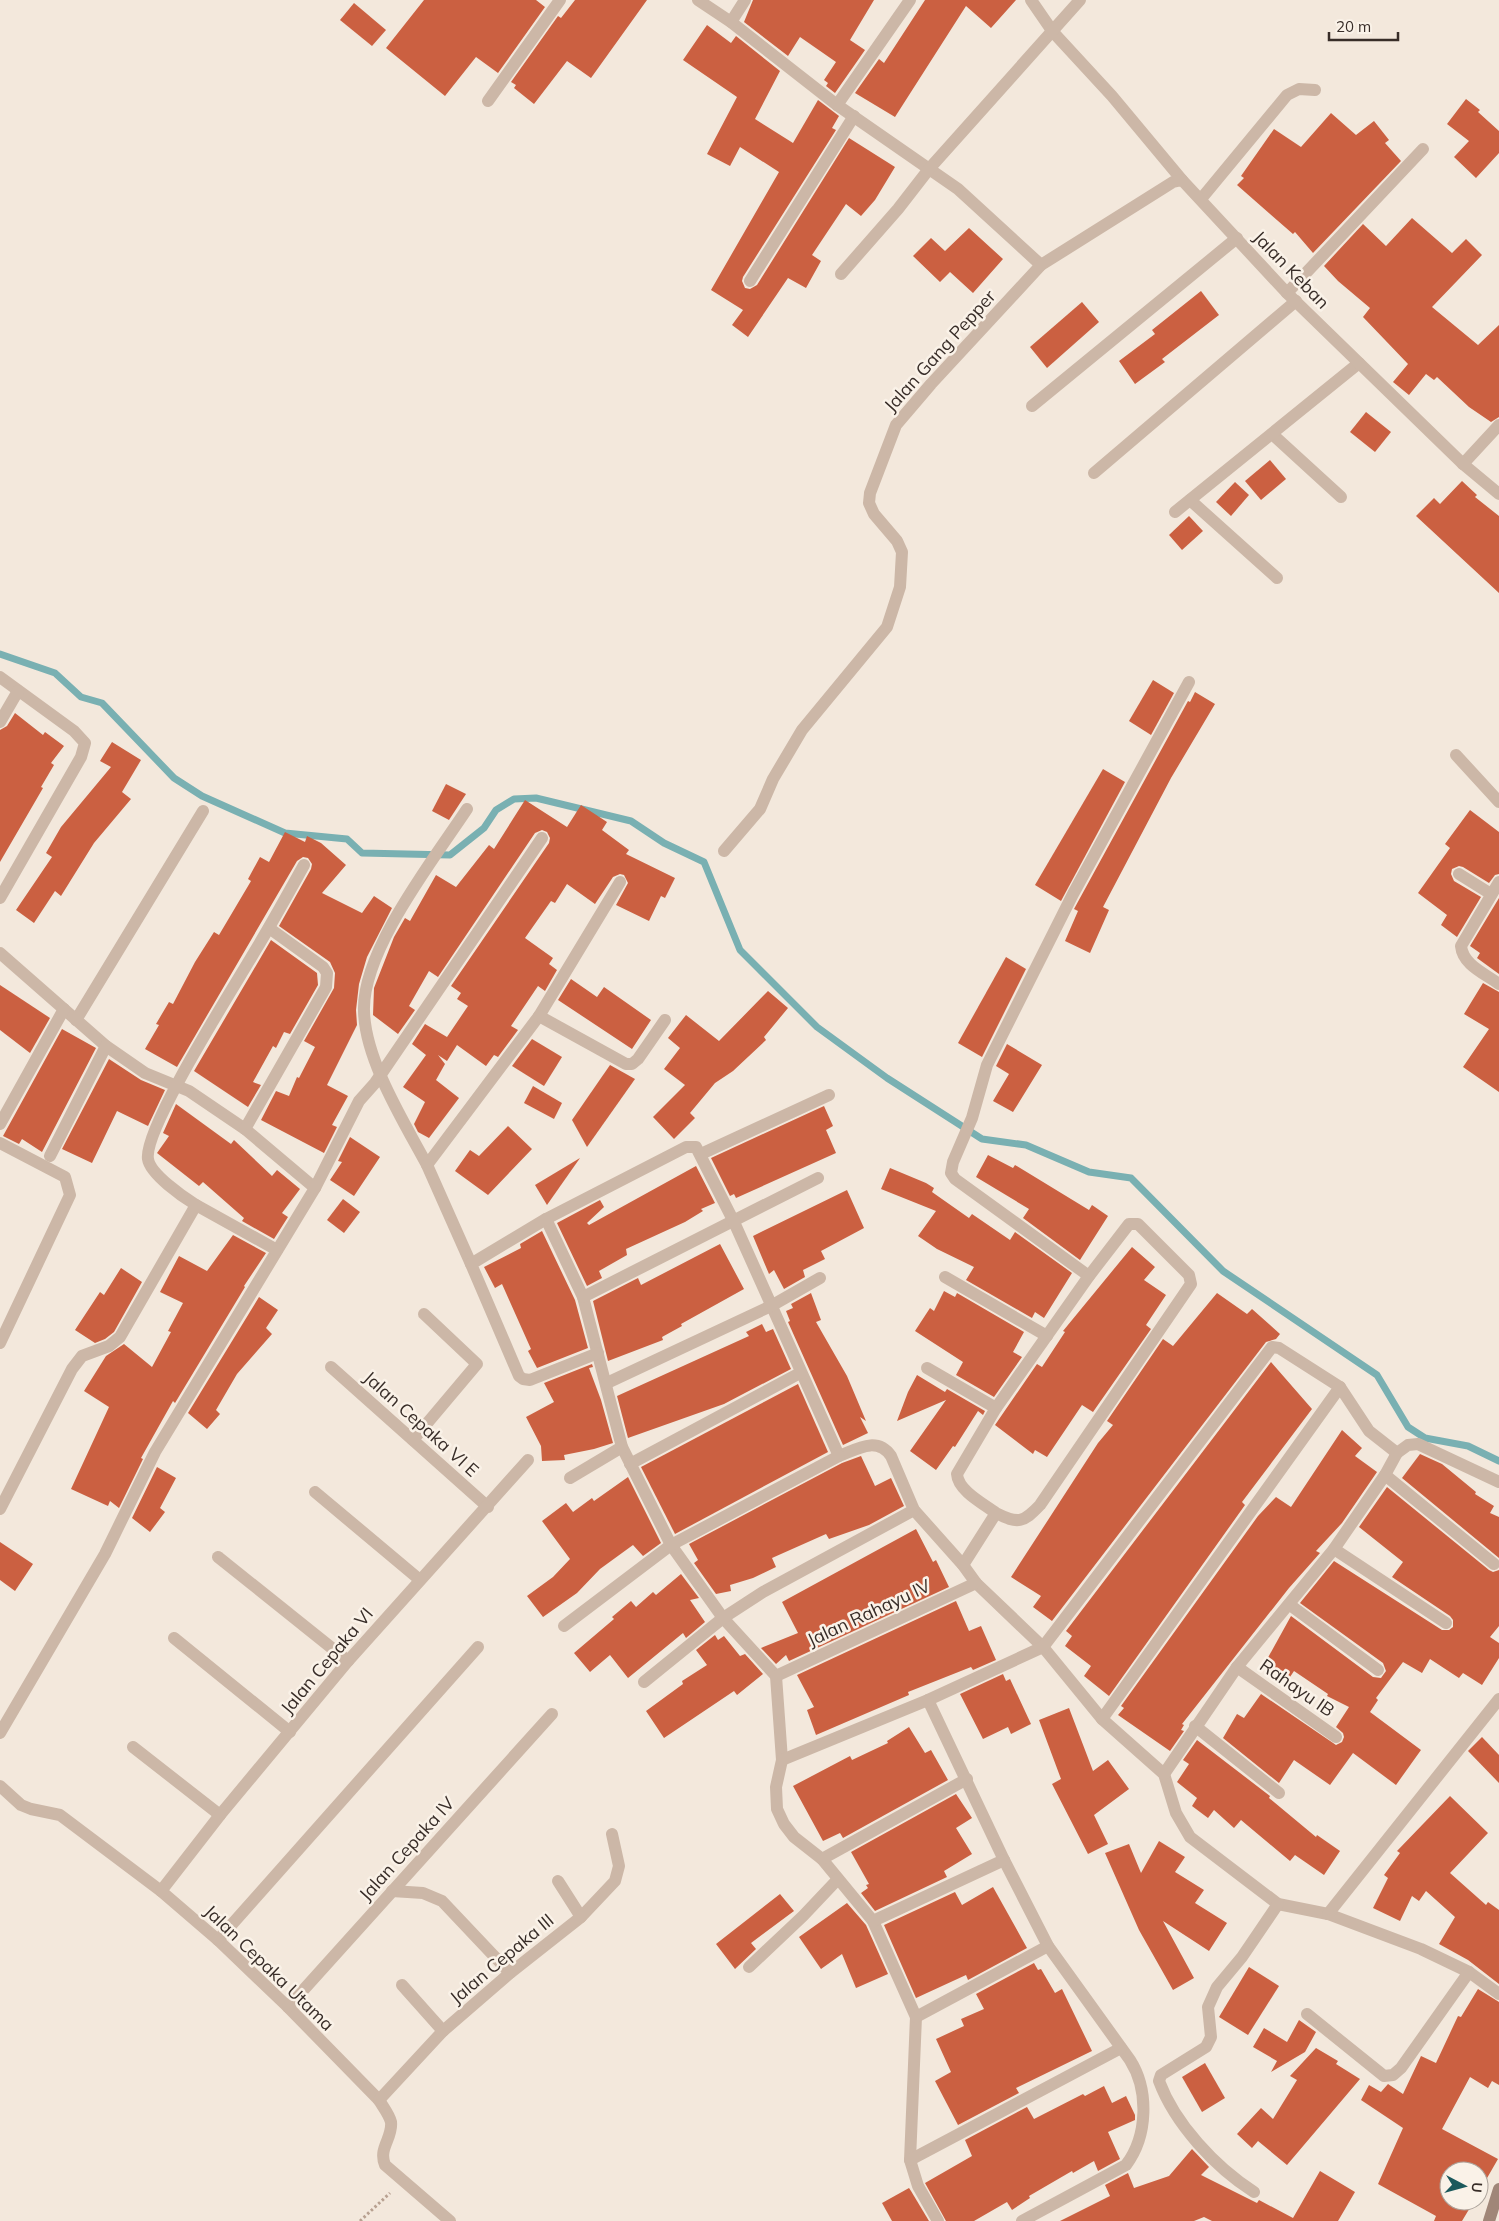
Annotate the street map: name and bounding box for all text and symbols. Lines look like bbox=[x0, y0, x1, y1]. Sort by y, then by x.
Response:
scale bar bbox=[1329, 10, 1398, 42]
text: 20 m bbox=[1336, 17, 1371, 36]
street label: Jalan Keban bbox=[1248, 226, 1334, 314]
street label: Jalan Gang Pepper bbox=[879, 285, 1001, 416]
street label: Jalan Cepaka VI E bbox=[359, 1366, 484, 1481]
street label: Jalan Rahayu IV bbox=[803, 1574, 934, 1651]
street label: Jalan Cepaka VI bbox=[275, 1603, 378, 1719]
street label: Rahayu IB bbox=[1255, 1653, 1339, 1722]
street label: Jalan Cepaka IV bbox=[354, 1792, 460, 1905]
street label: Jalan Cepaka Utama bbox=[200, 1900, 339, 2036]
street label: Jalan Cepaka III bbox=[445, 1908, 558, 2009]
north arrow bbox=[1439, 2161, 1489, 2211]
text: U bbox=[1467, 2181, 1486, 2193]

